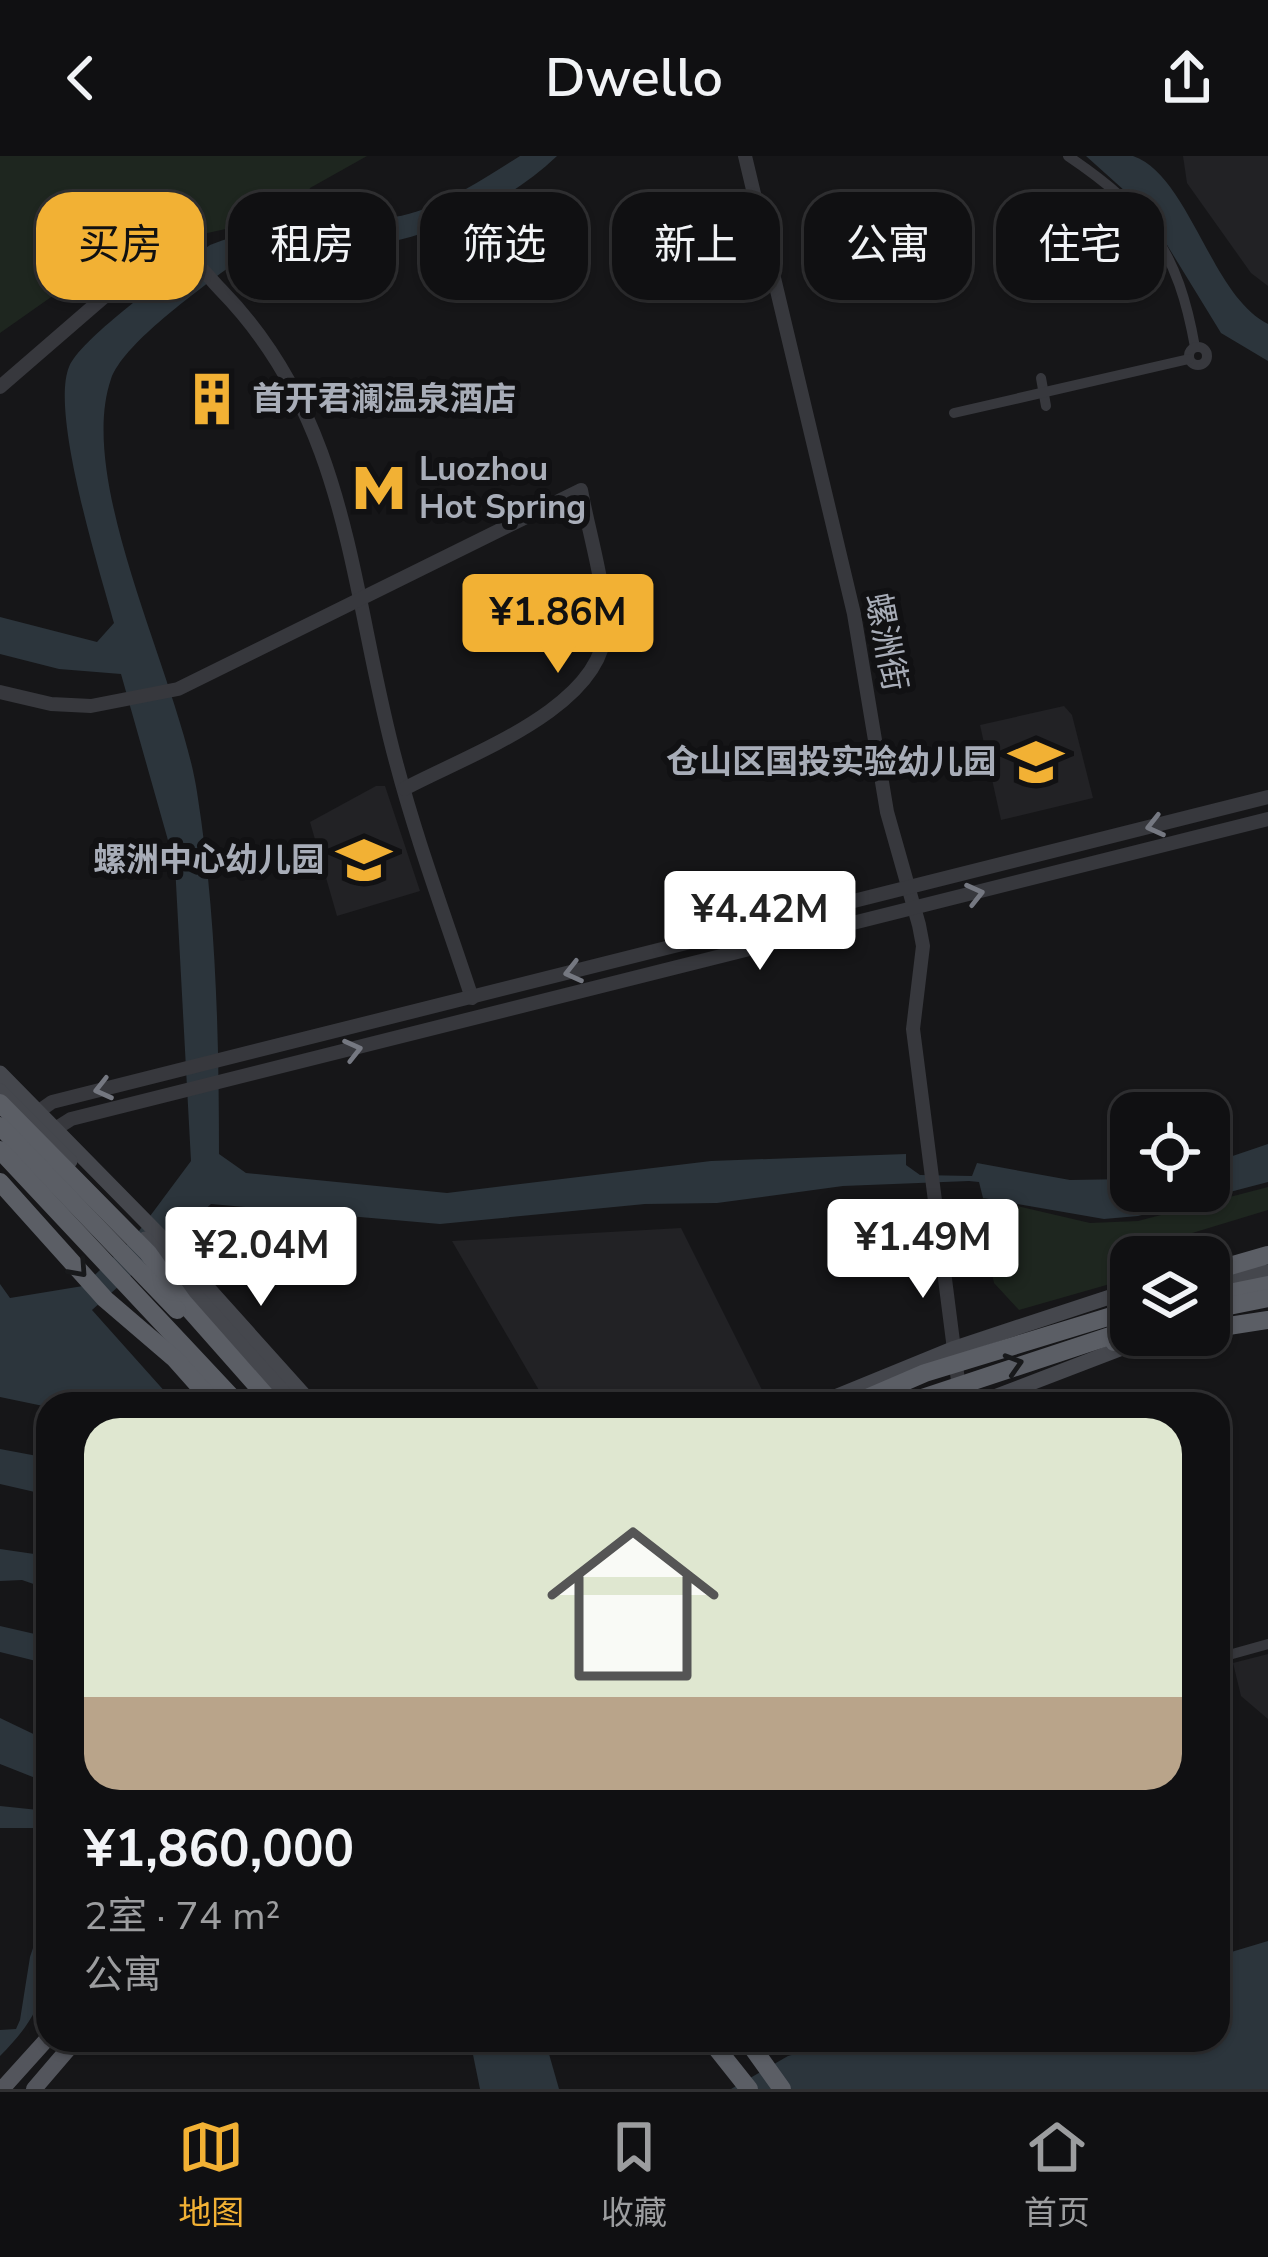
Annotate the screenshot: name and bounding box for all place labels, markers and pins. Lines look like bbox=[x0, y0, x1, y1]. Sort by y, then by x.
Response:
building icon: 首开君澜温泉酒店 bbox=[183, 370, 241, 428]
place label: 首开君澜温泉酒店 bbox=[252, 377, 516, 422]
place label: Luozhou Hot Spring bbox=[419, 447, 586, 530]
metro station icon: Luozhou Hot Spring bbox=[350, 459, 408, 517]
pin: ¥1.86M bbox=[460, 574, 656, 676]
school or university icon: 仓山区国投实验幼儿园 bbox=[1007, 733, 1065, 791]
place label: 仓山区国投实验幼儿园 bbox=[666, 740, 996, 785]
school or university icon: 螺洲中心幼儿园 bbox=[335, 831, 393, 889]
place label: 螺洲中心幼儿园 bbox=[93, 838, 324, 883]
pin: ¥4.42M bbox=[662, 871, 858, 973]
pin: ¥1.49M bbox=[825, 1199, 1021, 1301]
pin: ¥2.04M bbox=[163, 1207, 359, 1309]

